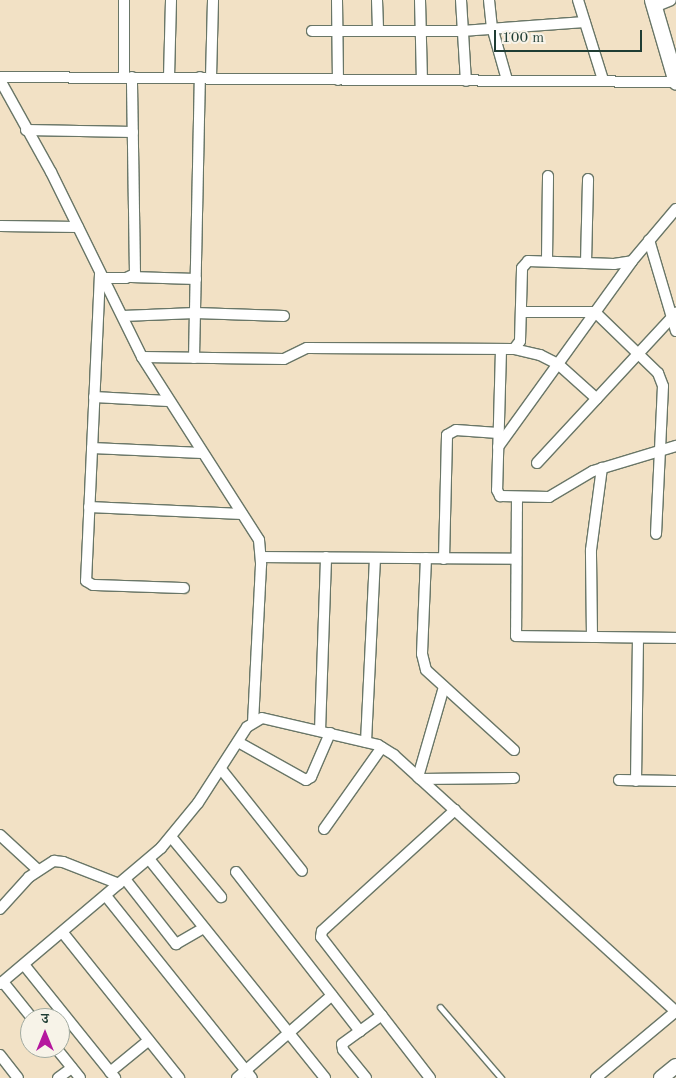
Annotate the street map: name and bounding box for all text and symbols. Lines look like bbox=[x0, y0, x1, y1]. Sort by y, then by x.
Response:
scale bar bbox=[496, 20, 644, 52]
text: 100 m bbox=[502, 31, 544, 46]
north arrow bbox=[20, 1008, 70, 1058]
text: उ bbox=[41, 1012, 49, 1026]

